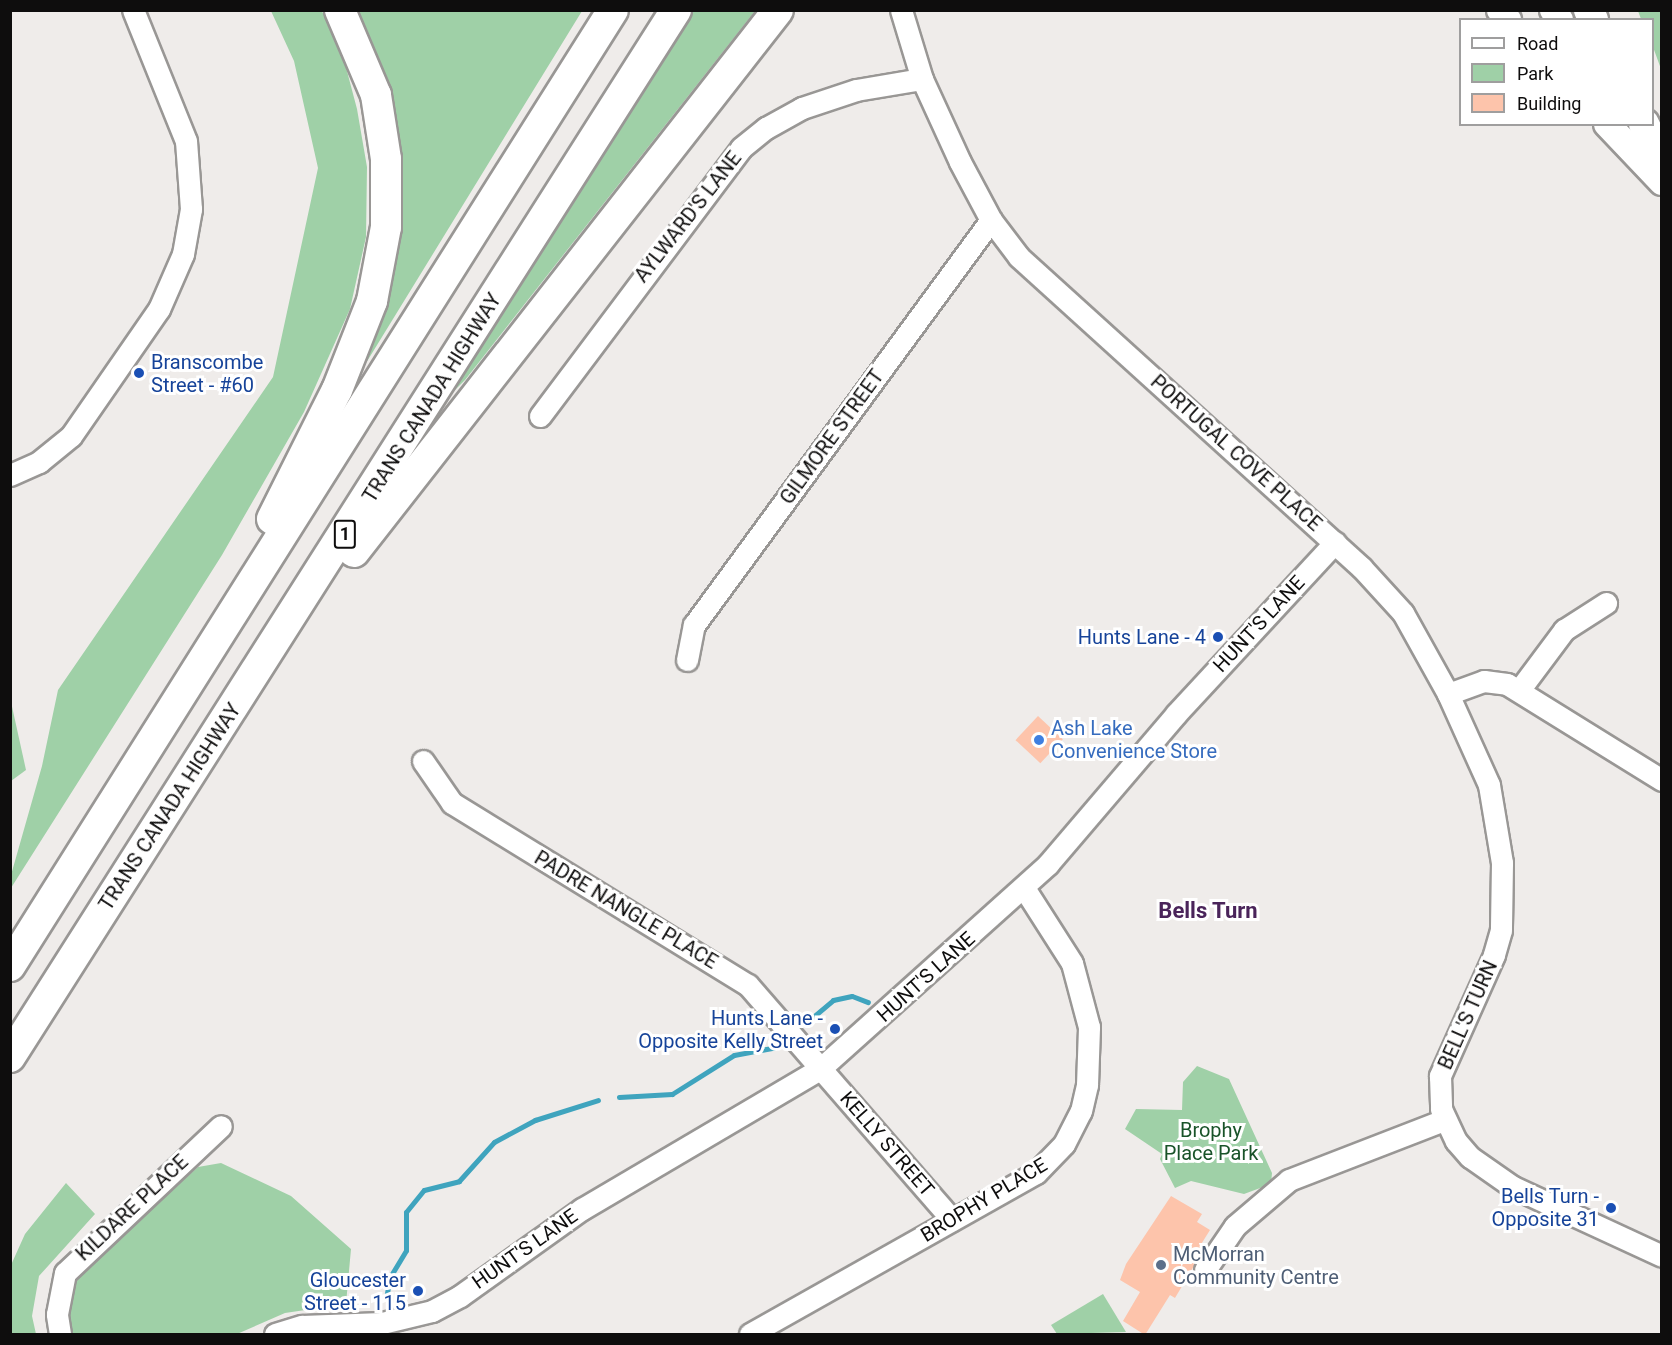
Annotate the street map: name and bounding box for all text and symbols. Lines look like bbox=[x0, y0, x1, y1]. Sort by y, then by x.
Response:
legend bbox=[1459, 18, 1654, 126]
text: Road bbox=[1517, 33, 1558, 54]
text: Park bbox=[1517, 63, 1553, 84]
text: Building bbox=[1517, 93, 1581, 114]
street label: AYLWARD'S LANE bbox=[630, 147, 746, 287]
street label: TRANS CANADA HIGHWAY bbox=[358, 289, 506, 507]
place label: Branscombe Street - #60 bbox=[151, 350, 263, 397]
street label: GILMORE STREET bbox=[775, 365, 889, 509]
marker: Branscombe Street - #60 bbox=[132, 366, 146, 380]
street label: PORTUGAL COVE PLACE bbox=[1146, 370, 1326, 536]
road number: 1 bbox=[333, 519, 357, 549]
street label: HUNT'S LANE bbox=[1208, 571, 1310, 677]
place label: Hunts Lane - 4 bbox=[1078, 625, 1206, 649]
marker: Hunts Lane - 4 bbox=[1211, 630, 1225, 644]
street label: TRANS CANADA HIGHWAY bbox=[94, 699, 246, 915]
place label: Ash Lake Convenience Store bbox=[1051, 716, 1217, 763]
marker: Ash Lake Convenience Store bbox=[1032, 733, 1046, 747]
street label: PADRE NANGLE PLACE bbox=[530, 846, 722, 974]
district label: Bells Turn bbox=[1158, 898, 1258, 924]
street label: HUNT'S LANE bbox=[872, 927, 980, 1027]
street label: BELL'S TURN bbox=[1433, 957, 1503, 1073]
place label: Hunts Lane - Opposite Kelly Street bbox=[638, 1006, 823, 1053]
marker: Hunts Lane - Opposite Kelly Street bbox=[828, 1022, 842, 1036]
street label: KELLY STREET bbox=[835, 1087, 939, 1201]
park label: Brophy Place Park bbox=[1164, 1119, 1258, 1166]
street label: KILDARE PLACE bbox=[71, 1150, 193, 1266]
street label: BROPHY PLACE bbox=[917, 1153, 1051, 1247]
place label: Bells Turn - Opposite 31 bbox=[1492, 1184, 1599, 1231]
marker: Bells Turn - Opposite 31 bbox=[1604, 1201, 1618, 1215]
street label: HUNT'S LANE bbox=[468, 1204, 582, 1294]
place label: McMorran Community Centre bbox=[1173, 1242, 1339, 1289]
marker: McMorran Community Centre bbox=[1154, 1258, 1168, 1272]
place label: Gloucester Street - 115 bbox=[304, 1268, 406, 1315]
marker: Gloucester Street - 115 bbox=[411, 1284, 425, 1298]

